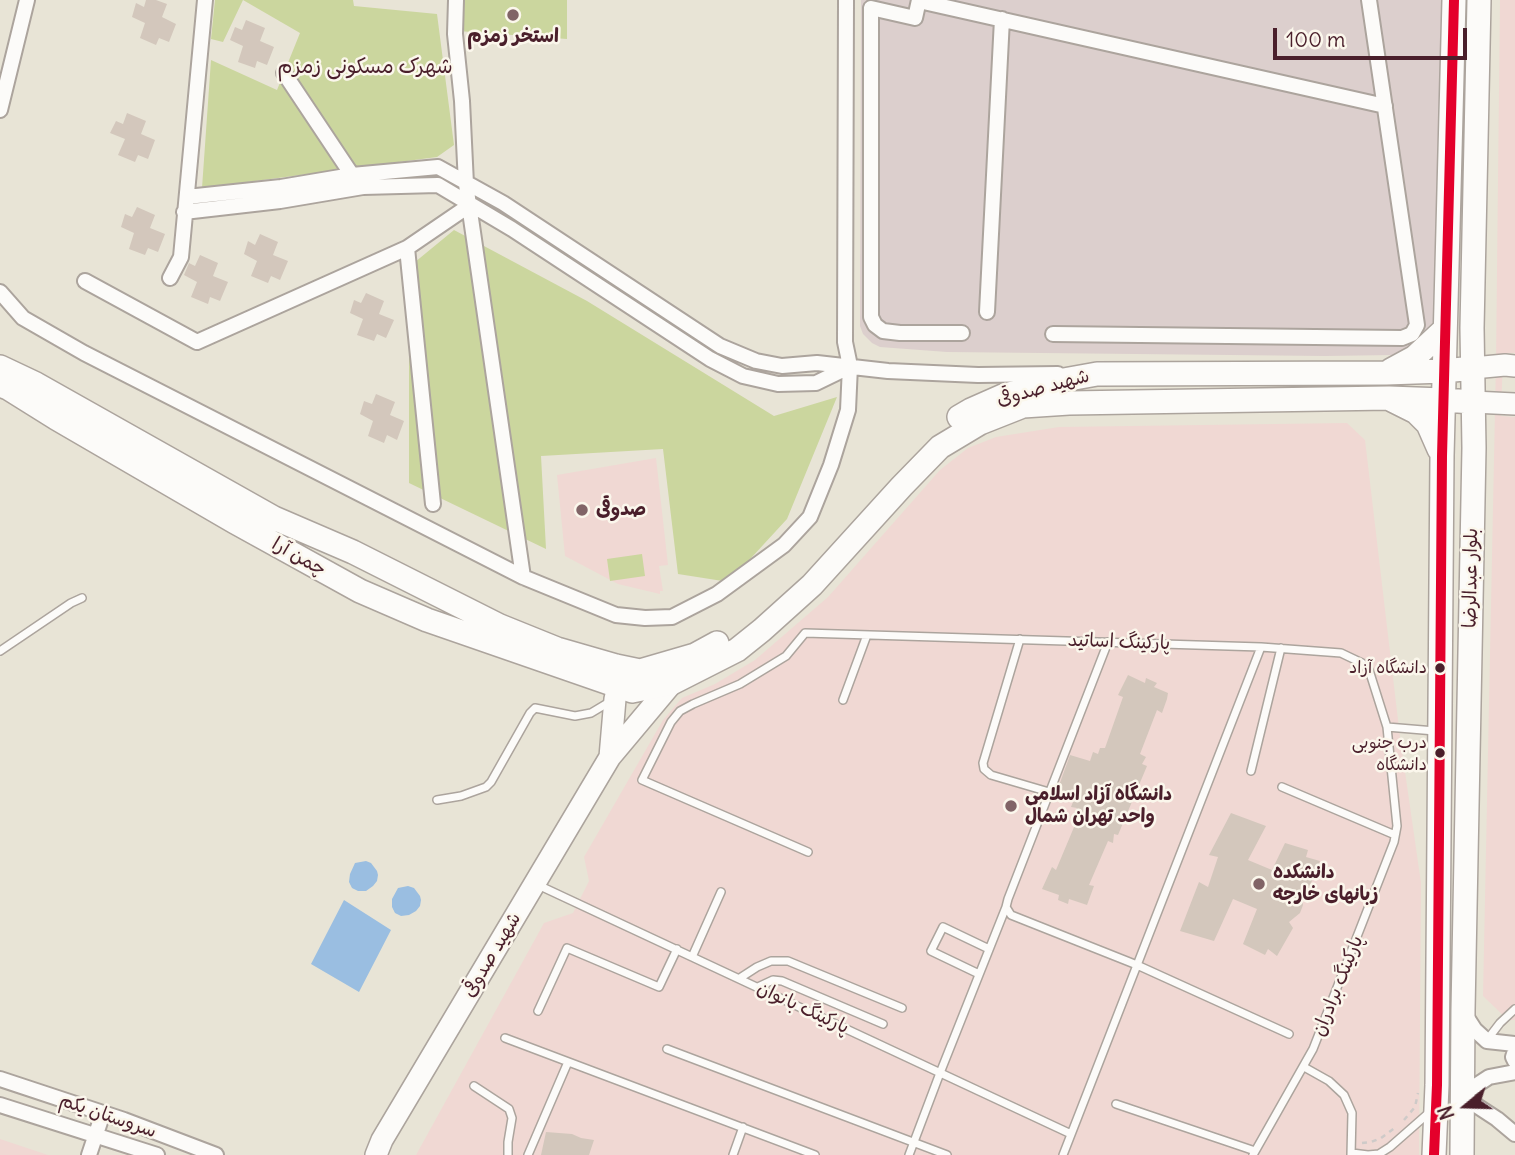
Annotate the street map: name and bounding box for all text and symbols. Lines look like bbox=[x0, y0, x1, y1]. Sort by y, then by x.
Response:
marker: استخر زمزم bbox=[505, 7, 521, 23]
scale bar bbox=[1277, 14, 1471, 58]
place label: استخر زمزم bbox=[467, 26, 559, 48]
text: 100 m bbox=[1286, 26, 1345, 53]
district label: شهرک مسکونی زمزم bbox=[277, 54, 453, 80]
street label: شهید صدوقی bbox=[994, 365, 1092, 411]
place label: صدوقی bbox=[596, 499, 646, 521]
marker: صدوقی bbox=[574, 502, 590, 518]
street label: بلوار عبدالرضا bbox=[1459, 528, 1483, 628]
street label: چمن آرا bbox=[268, 533, 330, 581]
street label: پارکینگ اساتید bbox=[1067, 629, 1171, 655]
place label: دانشگاه آزاد bbox=[1349, 658, 1427, 678]
marker: دانشگاه آزاد bbox=[1433, 661, 1447, 675]
place label: درب جنوبی دانشگاه bbox=[1352, 733, 1427, 773]
marker: درب جنوبی دانشگاه bbox=[1433, 746, 1447, 760]
place label: دانشگاه آزاد اسلامی واحد تهران شمال bbox=[1025, 784, 1172, 828]
marker: دانشگاه آزاد اسلامی واحد تهران شمال bbox=[1003, 798, 1019, 814]
place label: دانشکده زبانهای خارجه bbox=[1273, 862, 1378, 906]
marker: دانشکده زبانهای خارجه bbox=[1251, 876, 1267, 892]
street label: شهید صدوقی bbox=[458, 908, 526, 1002]
street label: پارکینگ برادران bbox=[1307, 932, 1369, 1040]
street label: پارکینگ بانوان bbox=[753, 977, 853, 1039]
north arrow bbox=[1431, 1071, 1501, 1141]
street label: سروستان یکم bbox=[57, 1089, 159, 1143]
text: N bbox=[1433, 1103, 1460, 1123]

